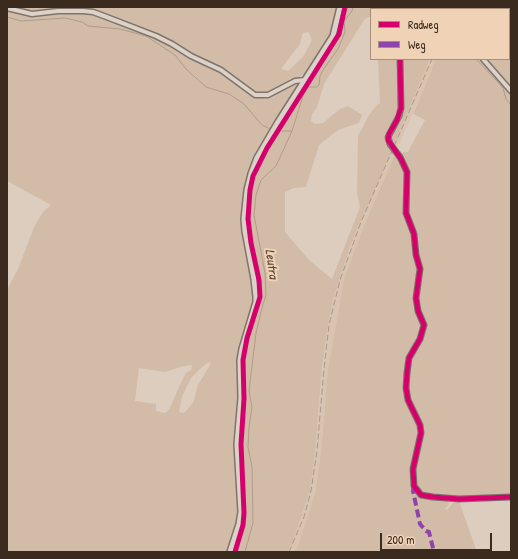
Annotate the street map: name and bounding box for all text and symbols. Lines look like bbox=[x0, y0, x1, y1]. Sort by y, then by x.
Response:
legend bbox=[370, 8, 510, 60]
text: Radweg bbox=[408, 16, 439, 33]
text: Weg bbox=[408, 36, 426, 53]
water label: Leutra bbox=[261, 248, 281, 280]
scale bar bbox=[382, 525, 494, 551]
text: 200 m bbox=[387, 531, 414, 548]

